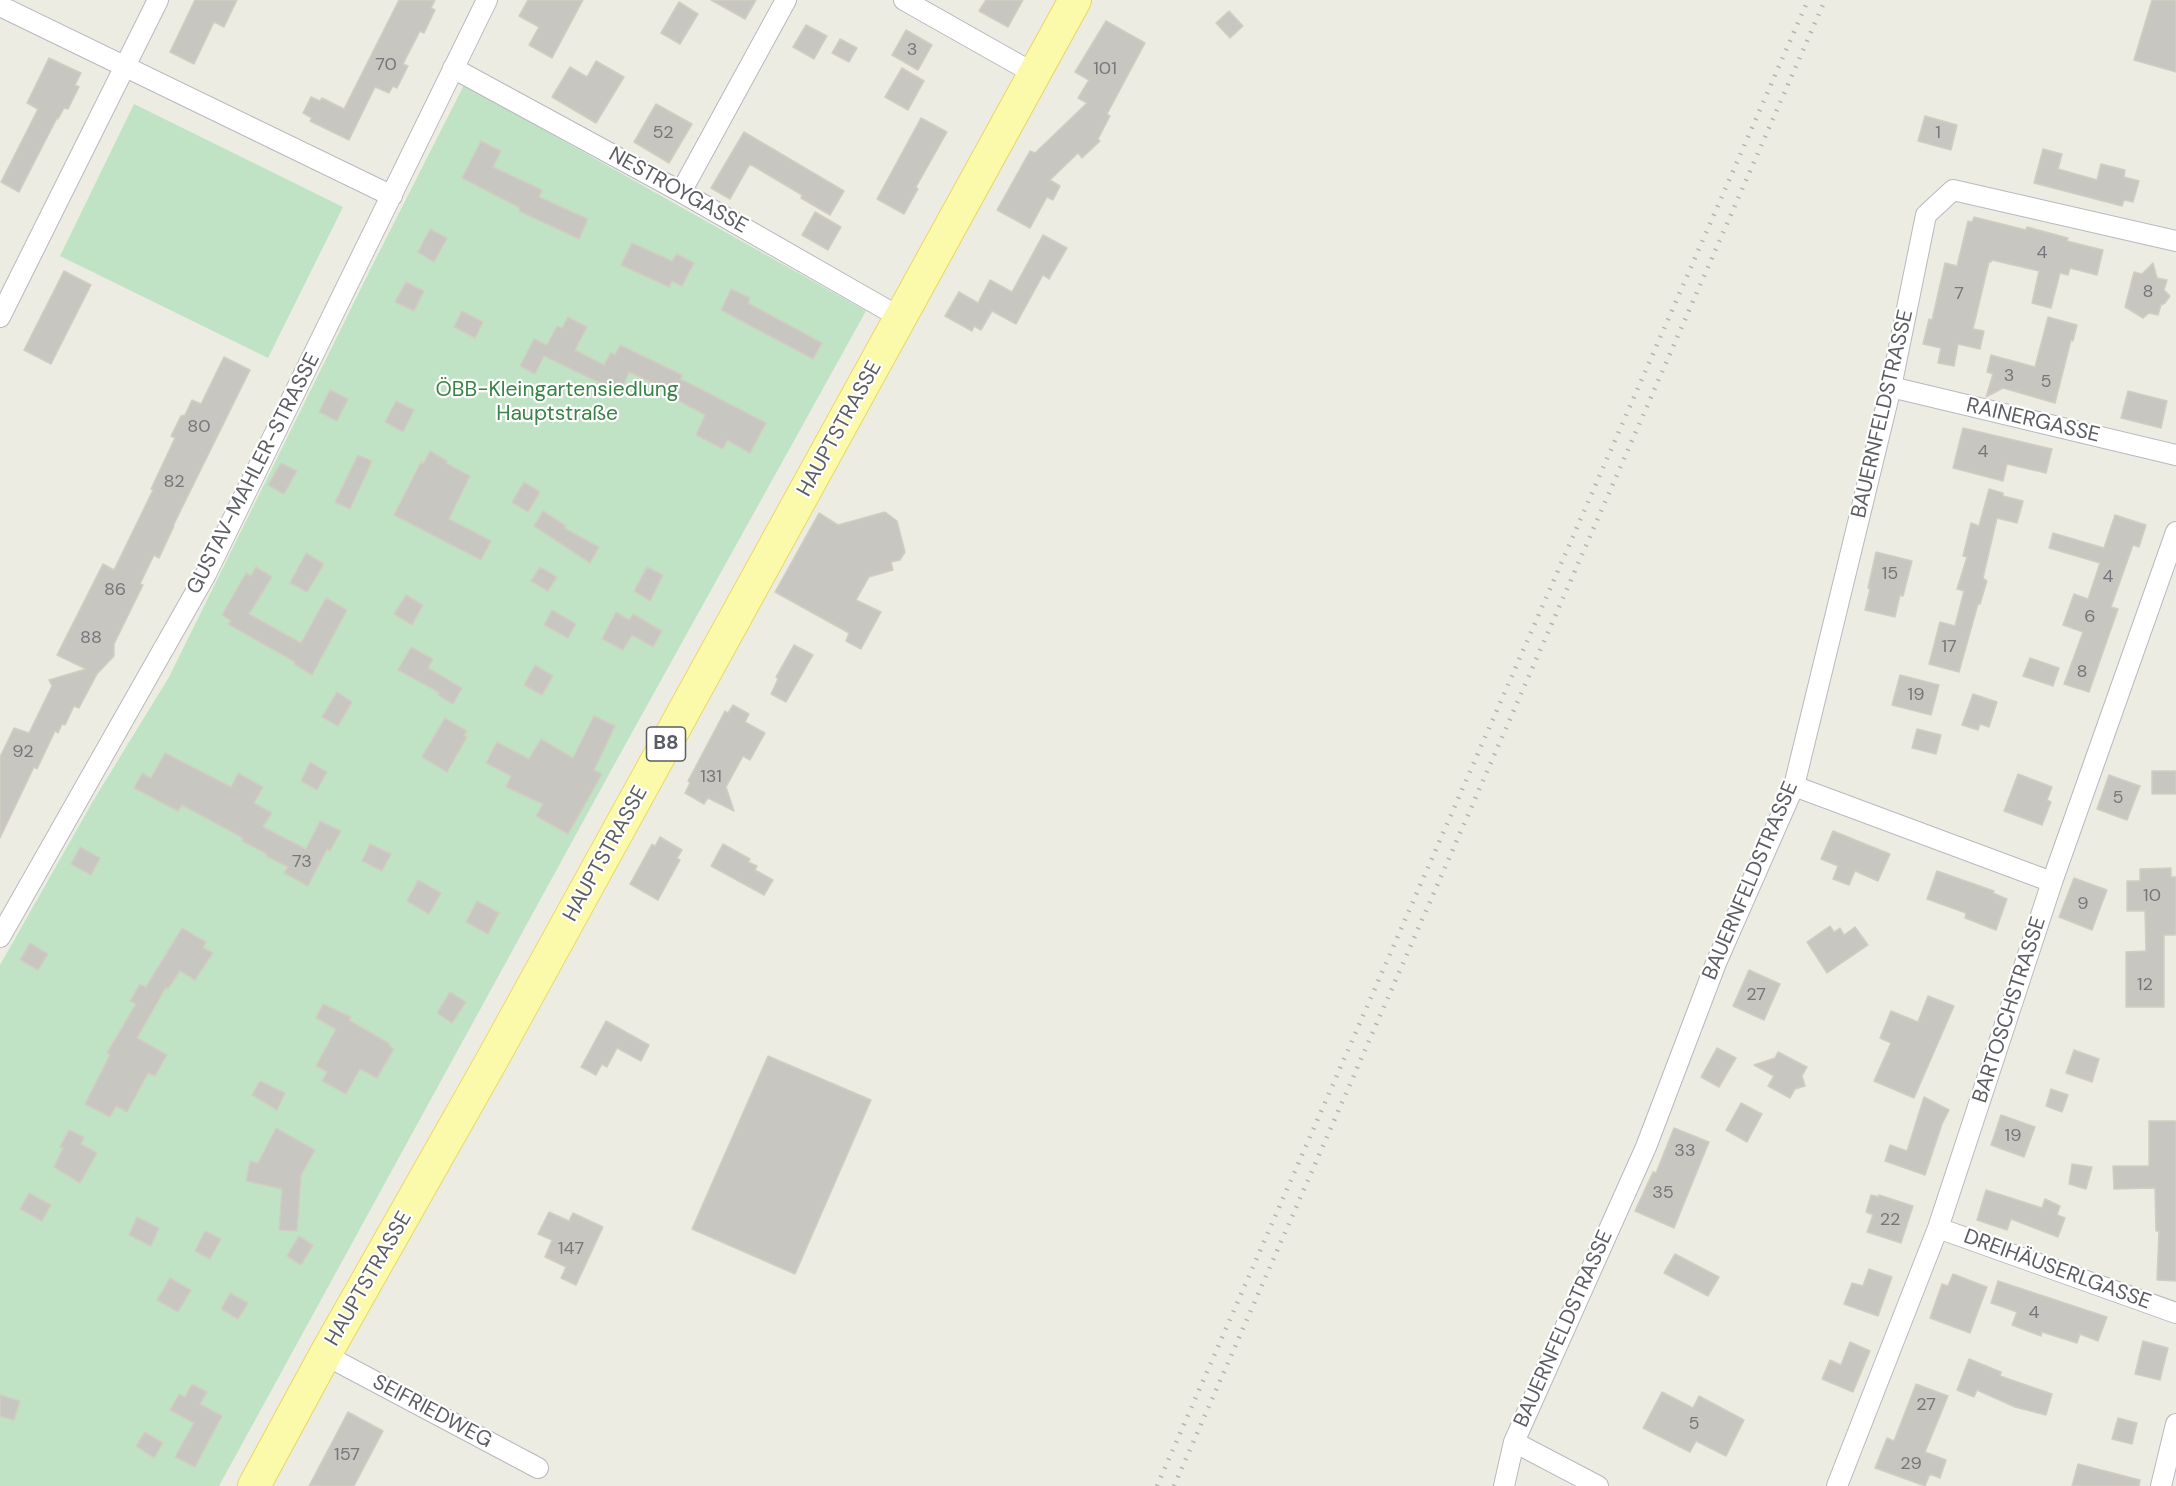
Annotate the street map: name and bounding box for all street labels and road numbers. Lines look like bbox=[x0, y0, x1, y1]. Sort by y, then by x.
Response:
street label: NESTROYGASSE bbox=[604, 142, 752, 240]
street label: BAUERNFELDSTRASSE bbox=[1847, 307, 1919, 521]
street label: GUSTAV-MAHLER-STRASSE bbox=[182, 349, 326, 599]
street label: HAUPTSTRASSE bbox=[792, 357, 888, 501]
street label: RAINERGASSE bbox=[1964, 393, 2102, 449]
road number: B8 bbox=[646, 727, 686, 761]
street label: BAUERNFELDSTRASSE bbox=[1698, 778, 1804, 984]
street label: HAUPTSTRASSE bbox=[558, 782, 654, 926]
street label: BARTOSCHSTRASSE bbox=[1968, 914, 2052, 1106]
street label: HAUPTSTRASSE bbox=[320, 1207, 418, 1351]
street label: DREIHÄUSERLGASSE bbox=[1960, 1224, 2154, 1316]
street label: BAUERNFELDSTRASSE bbox=[1509, 1226, 1619, 1432]
street label: SEIFRIEDWEG bbox=[368, 1370, 496, 1454]

